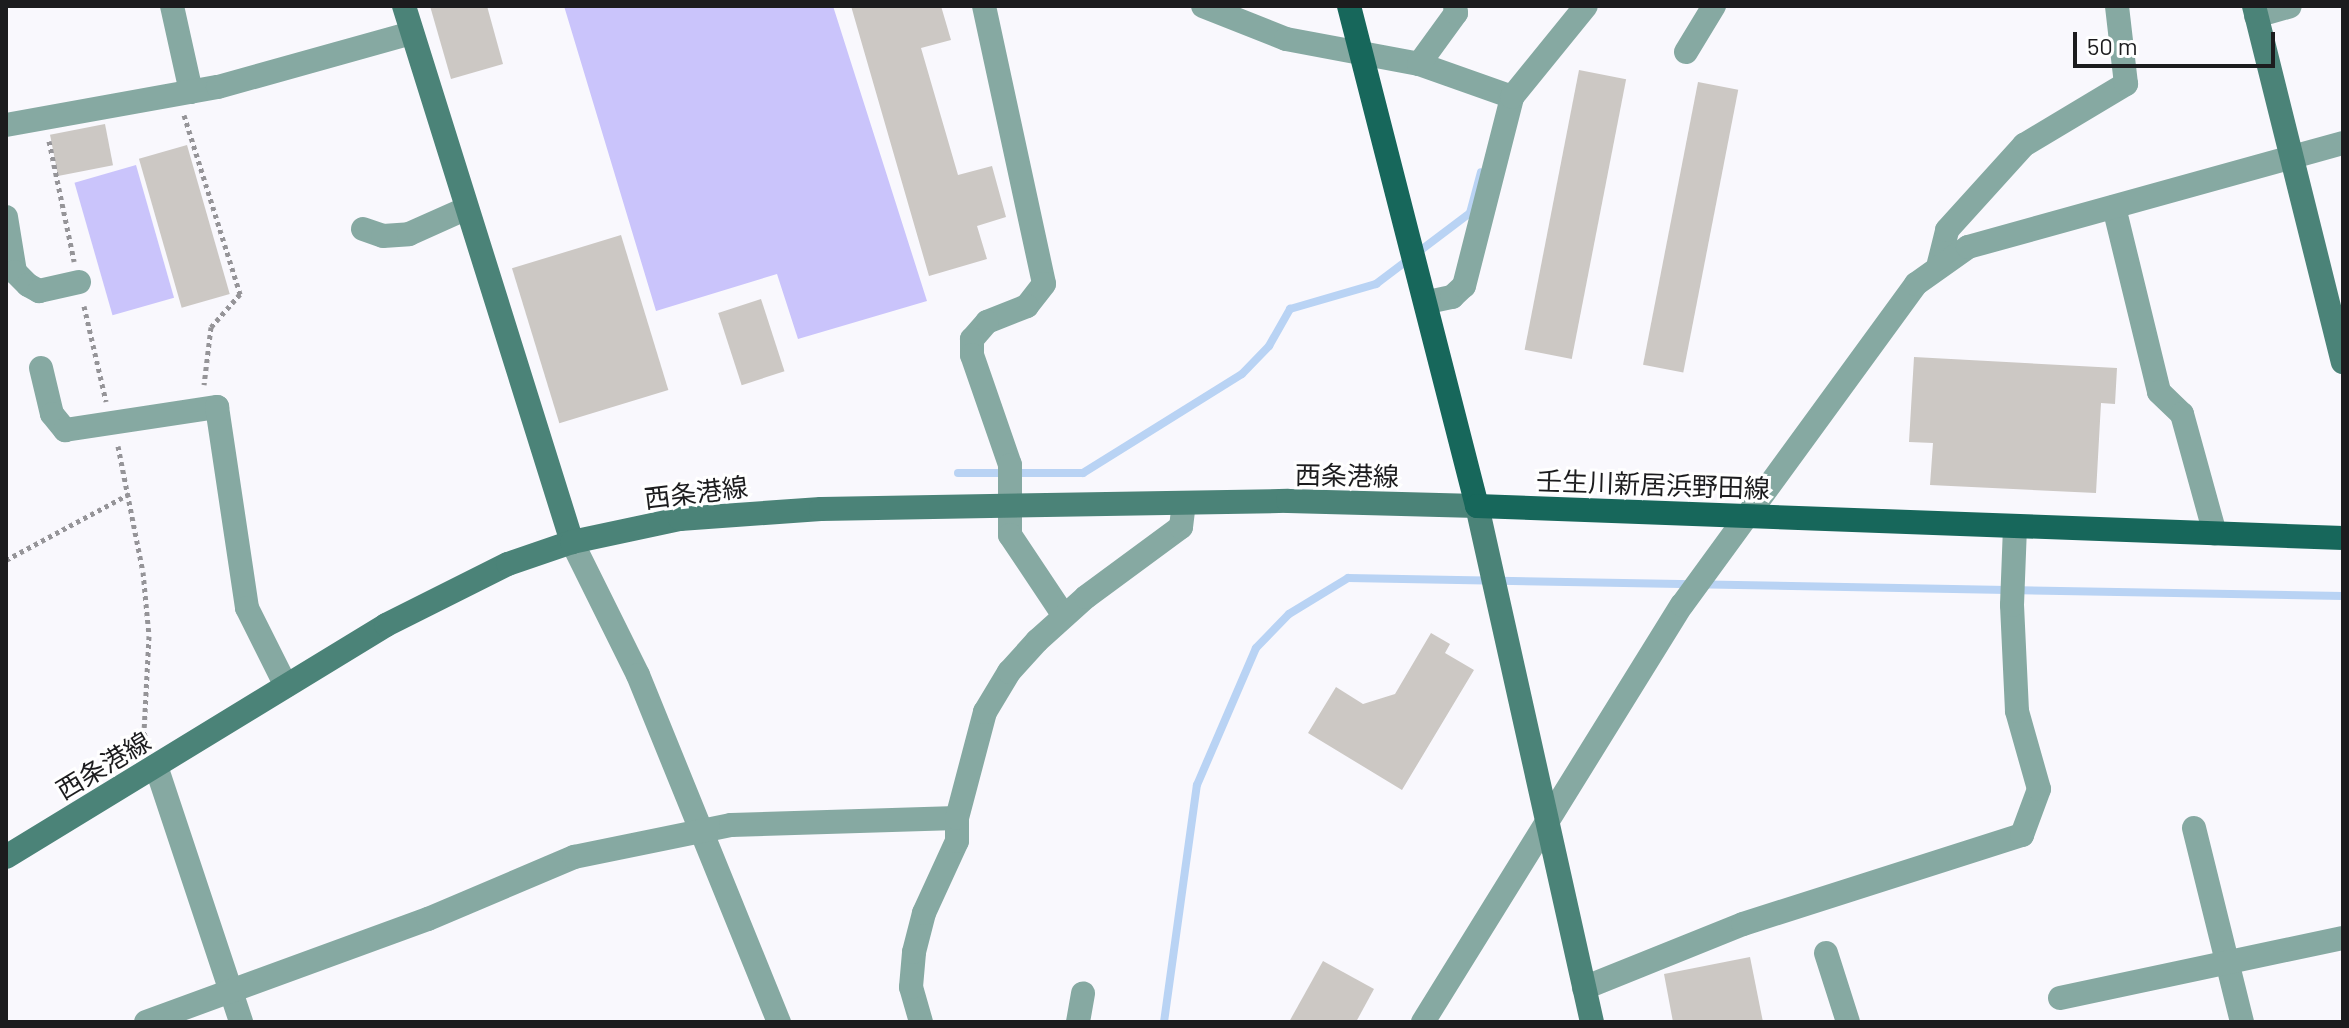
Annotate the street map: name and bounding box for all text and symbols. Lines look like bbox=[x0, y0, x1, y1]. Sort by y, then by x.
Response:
scale bar bbox=[2077, 16, 2279, 66]
text: 50 m bbox=[2087, 31, 2138, 60]
street label: 西条港線 bbox=[1295, 458, 1399, 492]
street label: 壬生川新居浜野田線 bbox=[1536, 464, 1770, 504]
street label: 西条港線 bbox=[642, 470, 750, 514]
street label: 西条港線 bbox=[50, 725, 156, 805]

